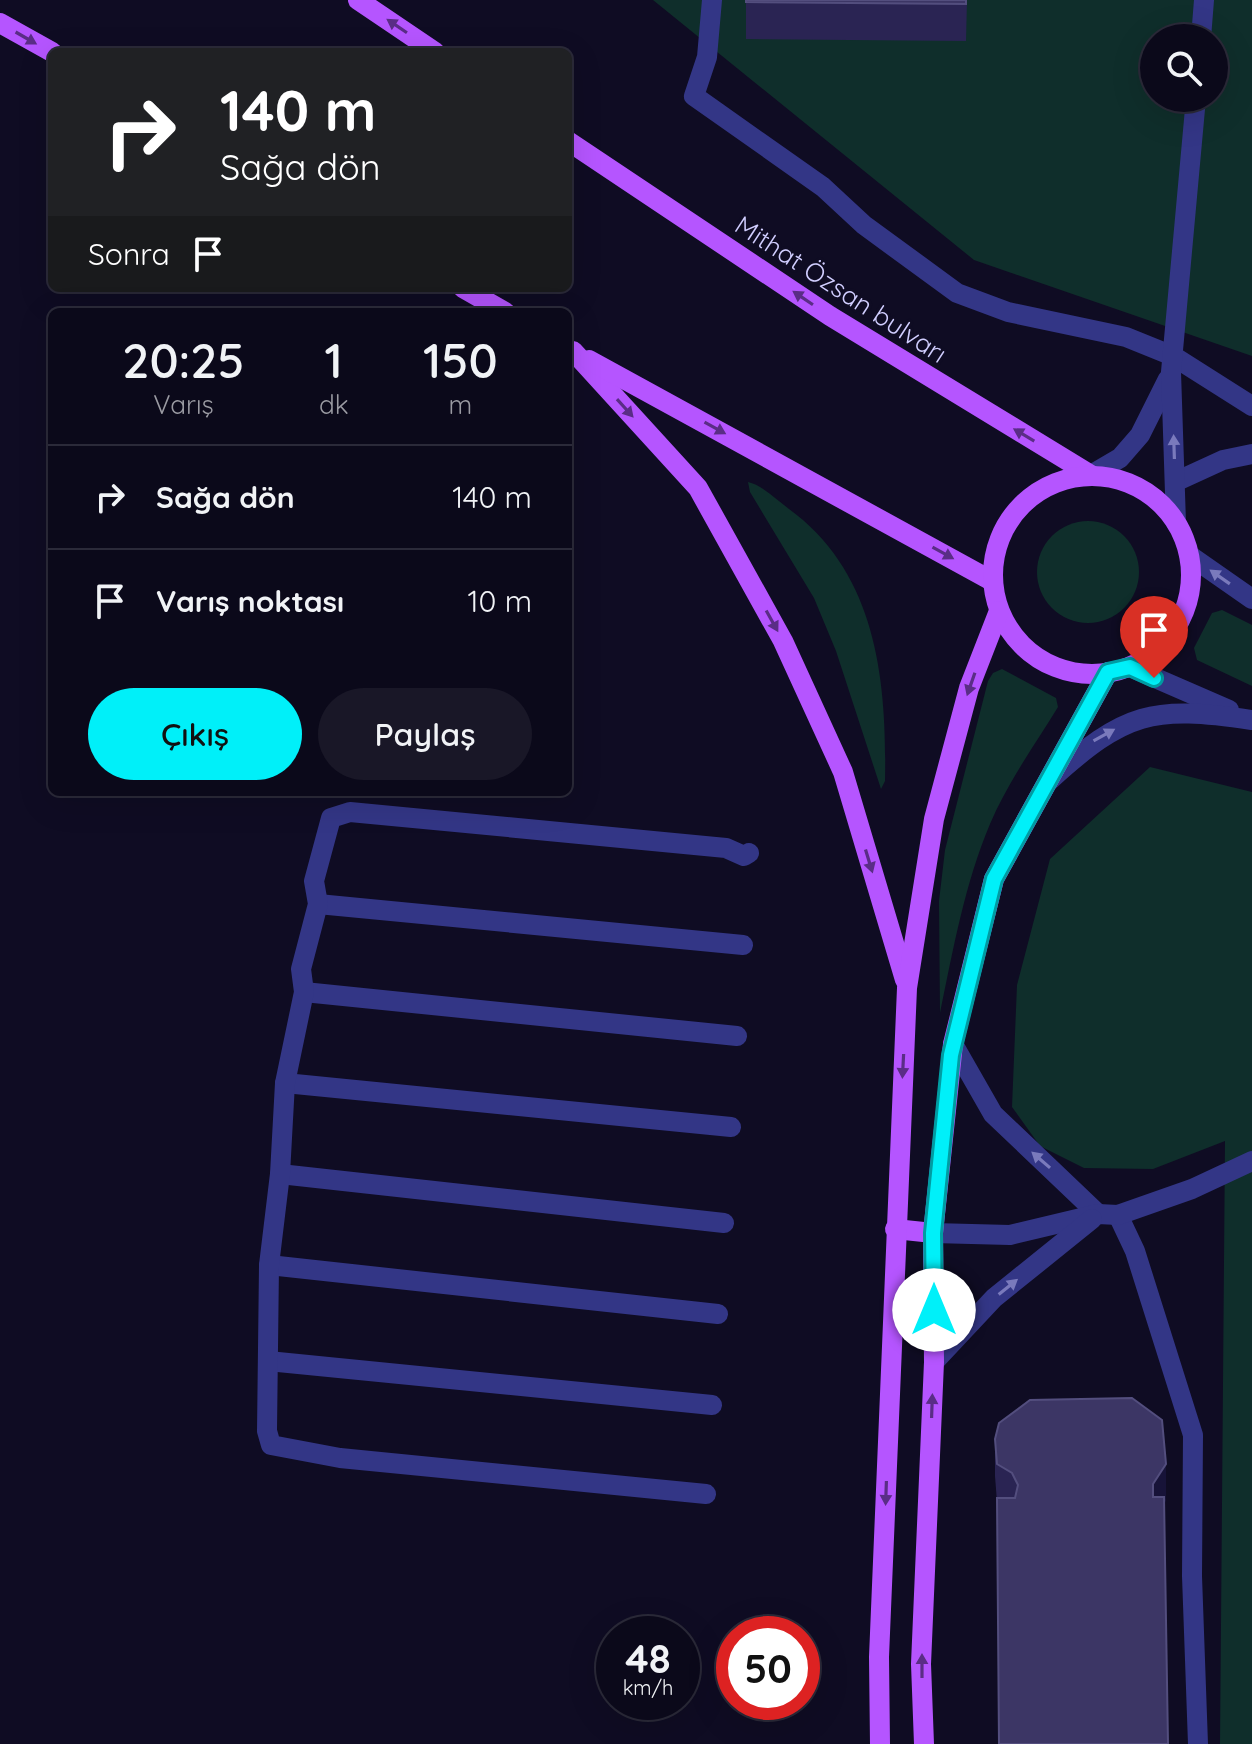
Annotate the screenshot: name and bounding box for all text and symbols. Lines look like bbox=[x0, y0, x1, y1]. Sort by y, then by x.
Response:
one-way arrow bbox=[386, 19, 407, 34]
map controls bbox=[1140, 24, 1228, 112]
button: search bbox=[1140, 24, 1228, 112]
one-way arrow bbox=[15, 31, 37, 45]
text: 140 m bbox=[220, 75, 376, 145]
icon: right bbox=[88, 80, 192, 184]
text: Sağa dön bbox=[220, 144, 381, 189]
street label: Mithat Özsan bulvarı bbox=[729, 208, 953, 370]
icon: arrive bbox=[186, 232, 230, 276]
text: Sonra bbox=[88, 235, 170, 273]
one-way arrow bbox=[792, 291, 813, 306]
text: 20:25 bbox=[122, 330, 245, 390]
text: 1 bbox=[325, 330, 343, 390]
text: 150 bbox=[423, 330, 498, 390]
text: Varış bbox=[153, 388, 214, 421]
text: dk bbox=[319, 388, 349, 421]
text: m bbox=[448, 388, 472, 421]
one-way arrow bbox=[616, 399, 634, 418]
one-way arrow bbox=[703, 422, 726, 435]
one-way arrow bbox=[1013, 428, 1035, 442]
one-way arrow bbox=[1167, 434, 1180, 459]
icon: right bbox=[88, 475, 132, 519]
text: Sağa dön bbox=[156, 478, 295, 516]
text: 140 m bbox=[452, 478, 532, 516]
one-way arrow bbox=[932, 546, 954, 560]
one-way arrow bbox=[1210, 570, 1231, 585]
icon: arrive bbox=[88, 579, 132, 623]
text: Varış noktası bbox=[156, 582, 344, 620]
text: 10 m bbox=[468, 582, 532, 620]
pin bbox=[1120, 596, 1188, 678]
icon: arrive bbox=[1132, 608, 1176, 652]
one-way arrow bbox=[765, 610, 779, 632]
one-way arrow bbox=[964, 672, 977, 696]
button: Çıkış bbox=[88, 688, 302, 780]
button: Paylaş bbox=[318, 688, 532, 780]
one-way arrow bbox=[1092, 728, 1115, 742]
one-way arrow bbox=[863, 849, 876, 873]
one-way arrow bbox=[897, 1054, 910, 1079]
one-way arrow bbox=[1032, 1152, 1051, 1170]
position arrow bbox=[892, 1268, 976, 1352]
one-way arrow bbox=[998, 1279, 1018, 1295]
one-way arrow bbox=[926, 1393, 939, 1418]
one-way arrow bbox=[879, 1481, 892, 1506]
speed limit sign: 50 bbox=[716, 1616, 820, 1720]
text: 48 bbox=[625, 1633, 671, 1683]
one-way arrow bbox=[916, 1653, 928, 1678]
text: km/h bbox=[623, 1675, 673, 1700]

